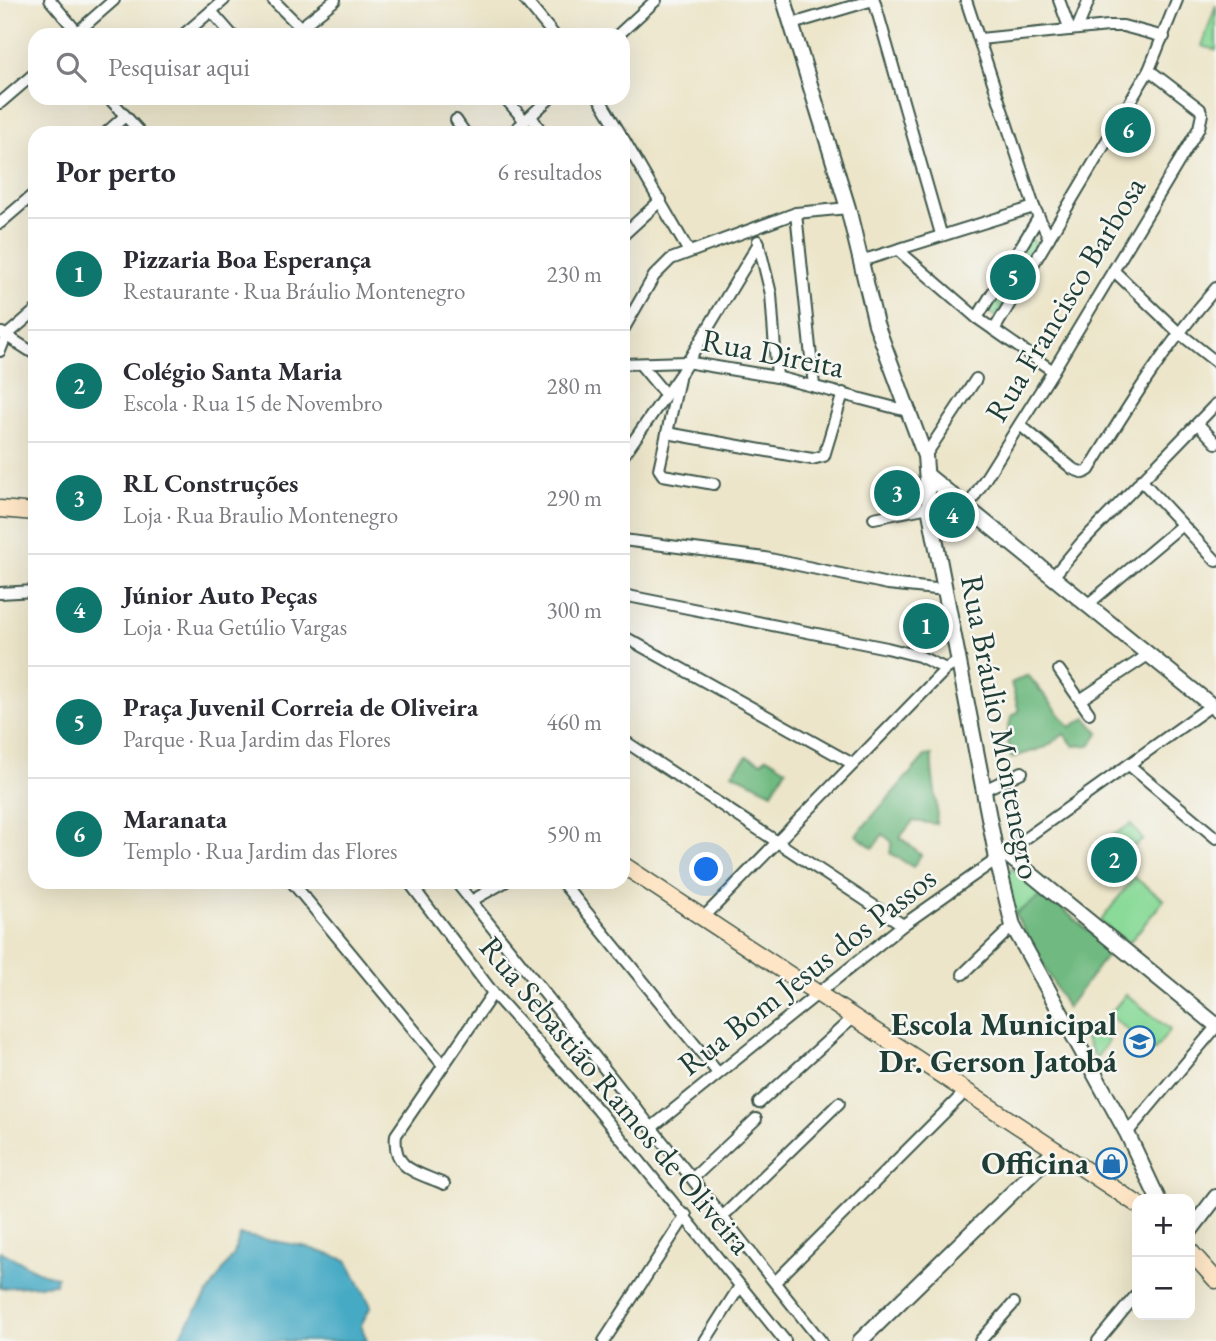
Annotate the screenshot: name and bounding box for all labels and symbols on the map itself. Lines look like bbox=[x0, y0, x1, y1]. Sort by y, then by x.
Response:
pin: 6 bbox=[1105, 104, 1151, 156]
street label: Rua Francisco Barbosa bbox=[975, 168, 1155, 429]
pin: 5 bbox=[990, 251, 1036, 303]
street label: Rua Direita bbox=[698, 319, 848, 387]
pin: 3 bbox=[874, 467, 920, 519]
pin: 4 bbox=[929, 489, 975, 541]
street label: Rua Bráulio Montenegro bbox=[951, 571, 1051, 883]
pin: 1 bbox=[903, 600, 949, 652]
pin: 2 bbox=[1091, 834, 1137, 886]
your location bbox=[689, 852, 723, 886]
street label: Rua Bom Jesus dos Passos bbox=[669, 857, 945, 1085]
street label: Rua Sebastião Ramos de Oliveira bbox=[470, 927, 762, 1263]
place label: Escola Municipal Dr. Gerson Jatobá bbox=[879, 1003, 1118, 1082]
school or university icon: Escola Municipal Dr. Gerson Jatobá bbox=[1123, 1025, 1157, 1059]
place label: Officina bbox=[981, 1142, 1090, 1184]
shop icon: Officina bbox=[1095, 1146, 1129, 1180]

